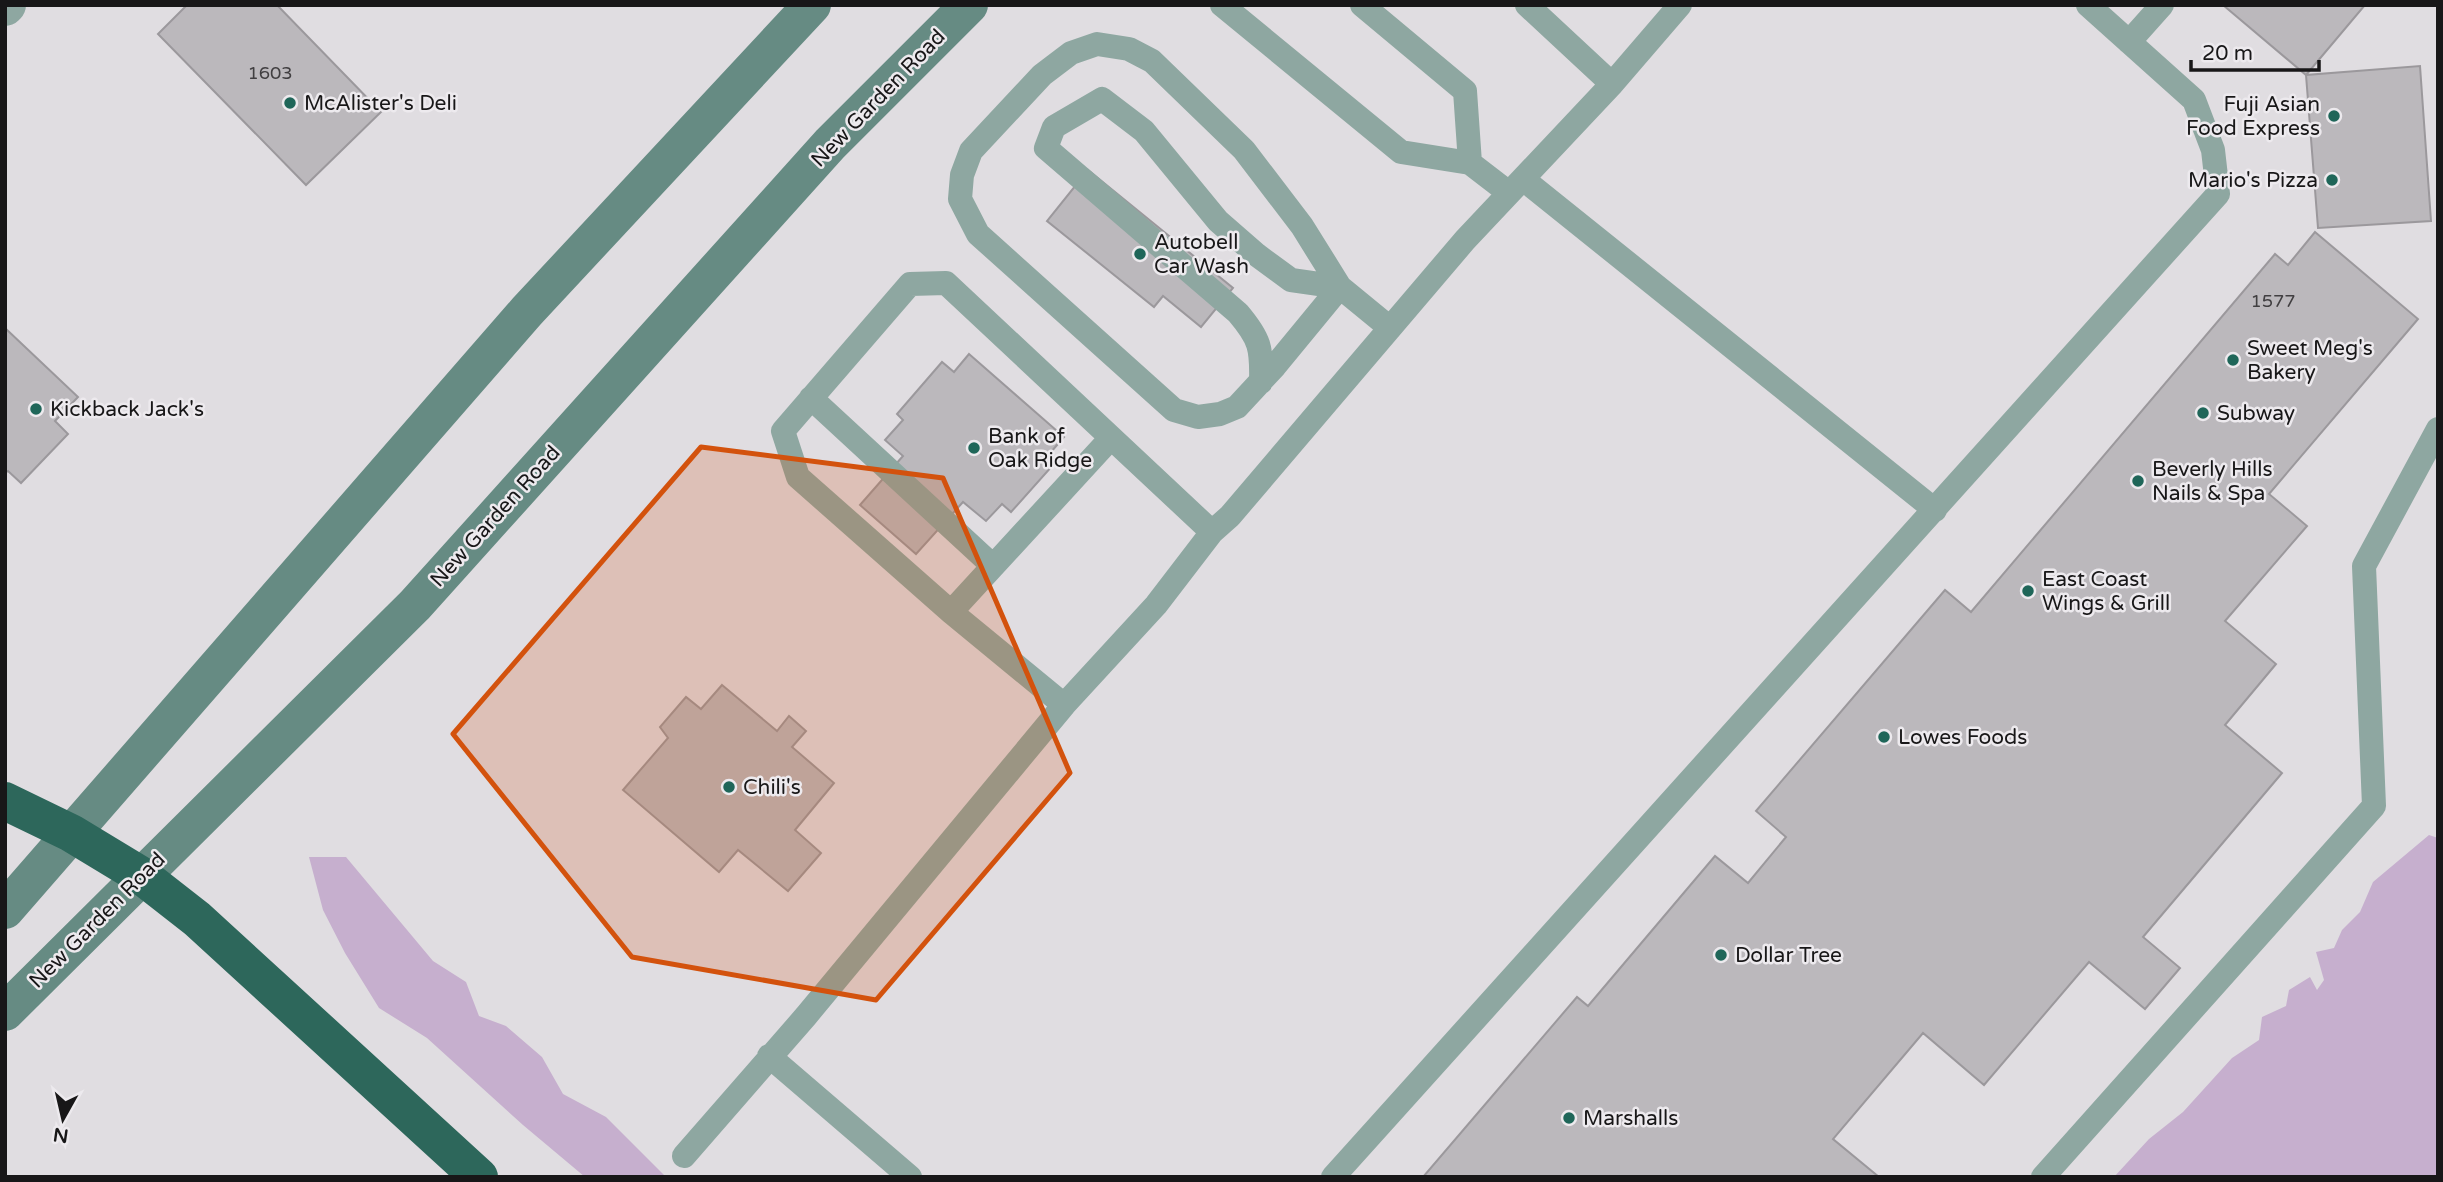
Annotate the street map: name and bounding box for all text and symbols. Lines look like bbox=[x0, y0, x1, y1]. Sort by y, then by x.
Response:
street label: New Garden Road bbox=[806, 24, 951, 173]
scale bar bbox=[2191, 28, 2319, 72]
text: 20 m bbox=[2202, 41, 2253, 66]
house number: 1603 bbox=[247, 62, 293, 84]
place label: McAlister's Deli bbox=[304, 91, 457, 116]
place label: Fuji Asian Food Express bbox=[2186, 92, 2320, 141]
marker: McAlister's Deli bbox=[282, 95, 298, 111]
marker: Fuji Asian Food Express bbox=[2326, 108, 2342, 124]
place label: Mario's Pizza bbox=[2188, 168, 2318, 193]
marker: Mario's Pizza bbox=[2324, 172, 2340, 188]
place label: Autobell Car Wash bbox=[1154, 230, 1249, 279]
marker: Autobell Car Wash bbox=[1132, 246, 1148, 262]
house number: 1577 bbox=[2250, 290, 2296, 312]
place label: Sweet Meg's Bakery bbox=[2247, 336, 2373, 385]
marker: Sweet Meg's Bakery bbox=[2225, 352, 2241, 368]
place label: Kickback Jack's bbox=[50, 397, 204, 422]
marker: Kickback Jack's bbox=[28, 401, 44, 417]
place label: Subway bbox=[2217, 401, 2295, 426]
marker: Subway bbox=[2195, 405, 2211, 421]
place label: Bank of Oak Ridge bbox=[988, 424, 1092, 473]
street label: New Garden Road bbox=[425, 440, 566, 592]
marker: Bank of Oak Ridge bbox=[966, 440, 982, 456]
place label: Beverly Hills Nails & Spa bbox=[2152, 457, 2273, 506]
marker: Beverly Hills Nails & Spa bbox=[2130, 473, 2146, 489]
place label: East Coast Wings & Grill bbox=[2042, 567, 2170, 616]
marker: East Coast Wings & Grill bbox=[2020, 583, 2036, 599]
place label: Lowes Foods bbox=[1898, 725, 2027, 750]
marker: Lowes Foods bbox=[1876, 729, 1892, 745]
place label: Chili's bbox=[743, 775, 801, 800]
marker: Chili's bbox=[721, 779, 737, 795]
street label: New Garden Road bbox=[24, 847, 171, 994]
place label: Dollar Tree bbox=[1735, 943, 1842, 968]
marker: Dollar Tree bbox=[1713, 947, 1729, 963]
north arrow bbox=[28, 1084, 98, 1154]
place label: Marshalls bbox=[1583, 1106, 1678, 1131]
marker: Marshalls bbox=[1561, 1110, 1577, 1126]
text: N bbox=[52, 1123, 70, 1147]

